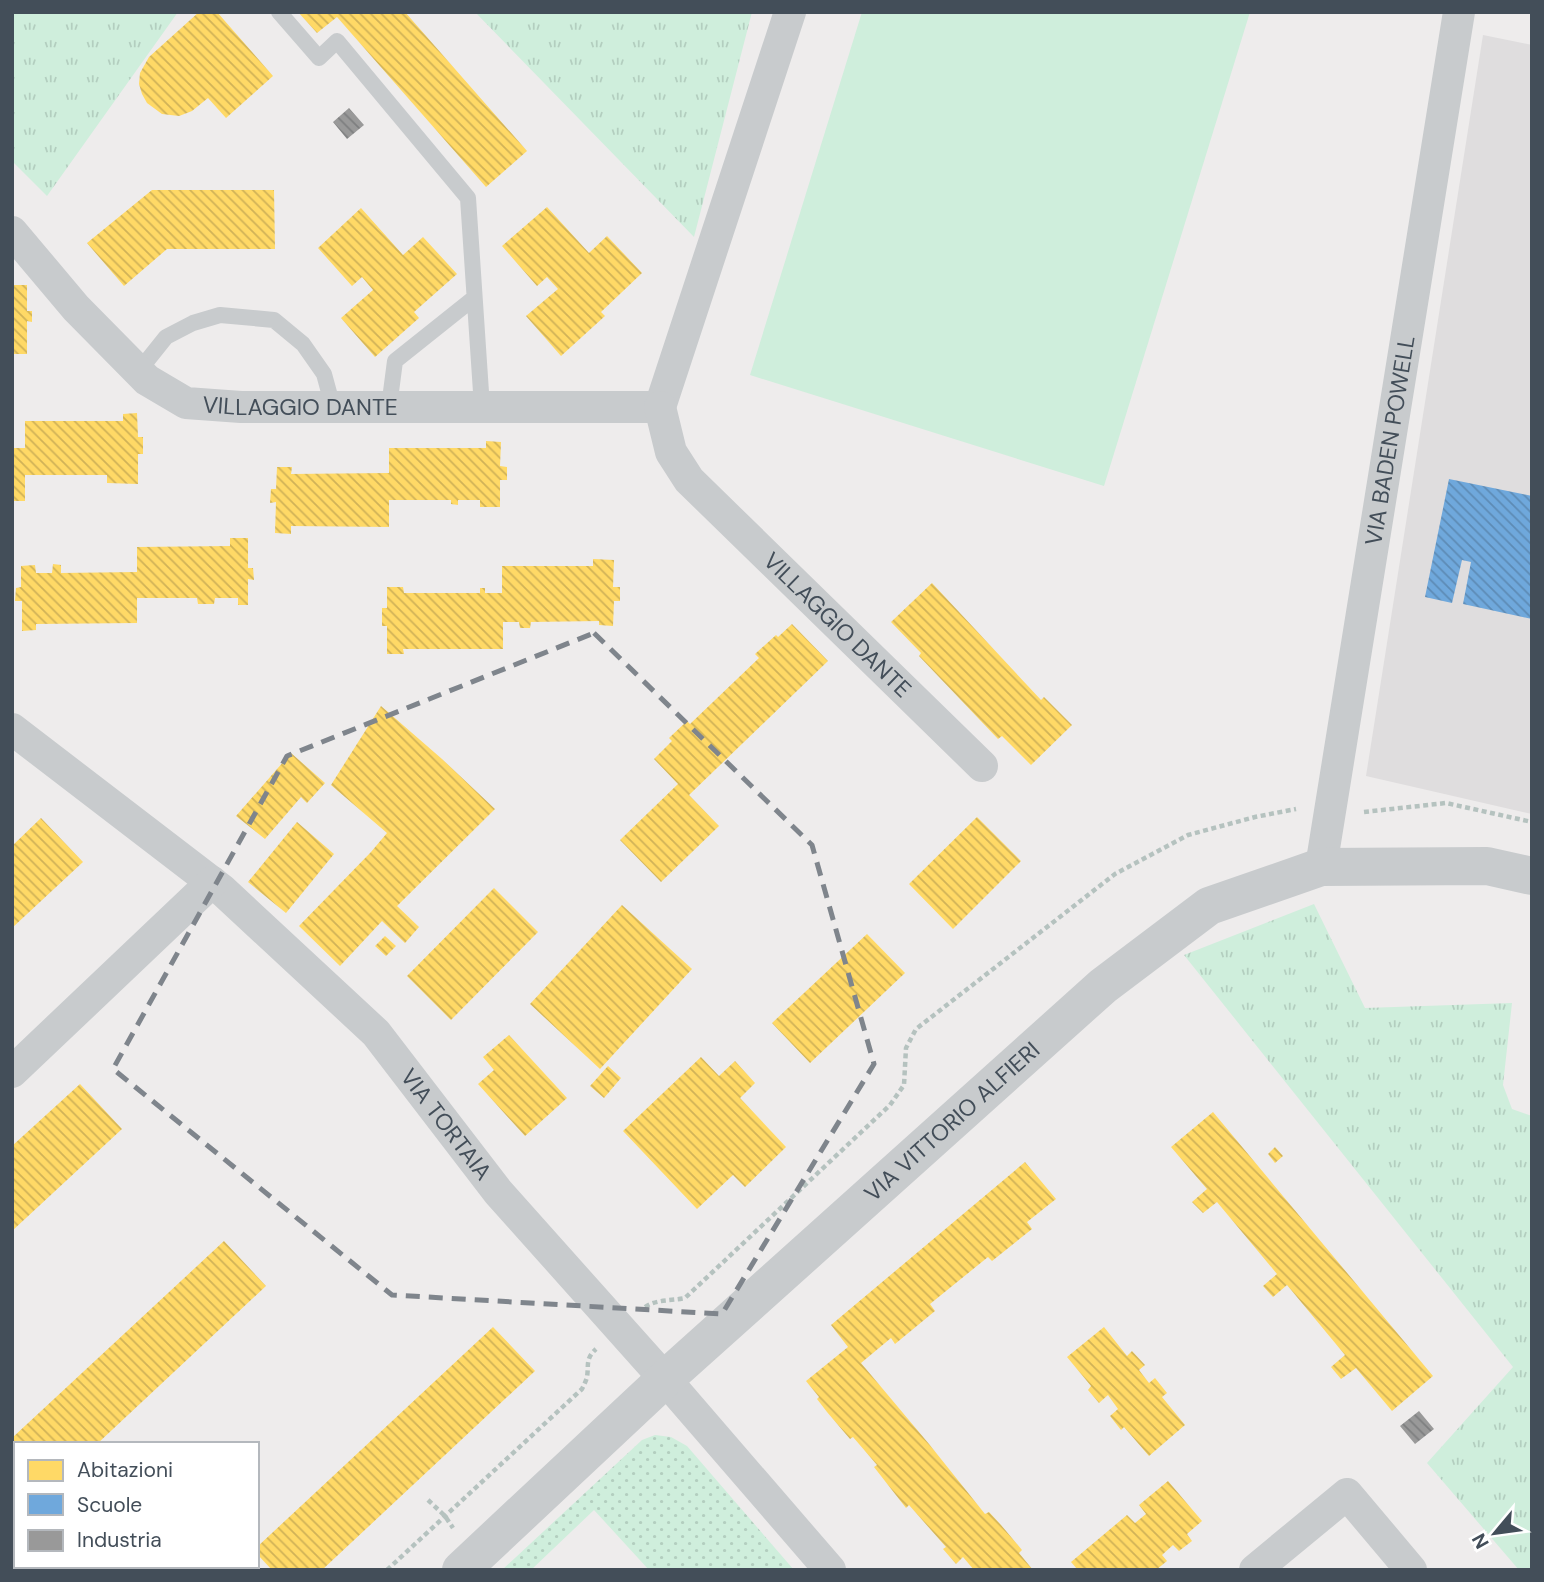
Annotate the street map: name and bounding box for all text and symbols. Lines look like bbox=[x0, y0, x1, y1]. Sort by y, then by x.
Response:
street label: VIA BADEN POWELL bbox=[1358, 333, 1422, 548]
street label: VILLAGGIO DANTE bbox=[201, 389, 398, 422]
street label: VILLAGGIO DANTE bbox=[757, 546, 918, 704]
street label: VIA VITTORIO ALFIERI bbox=[858, 1035, 1046, 1208]
street label: VIA TORTAIA bbox=[394, 1063, 498, 1186]
legend bbox=[14, 1442, 259, 1568]
text: Abitazioni bbox=[77, 1456, 173, 1484]
text: Scuole bbox=[77, 1491, 142, 1519]
north arrow bbox=[1460, 1498, 1530, 1568]
text: Industria bbox=[77, 1526, 162, 1554]
text: N bbox=[1466, 1529, 1495, 1553]

